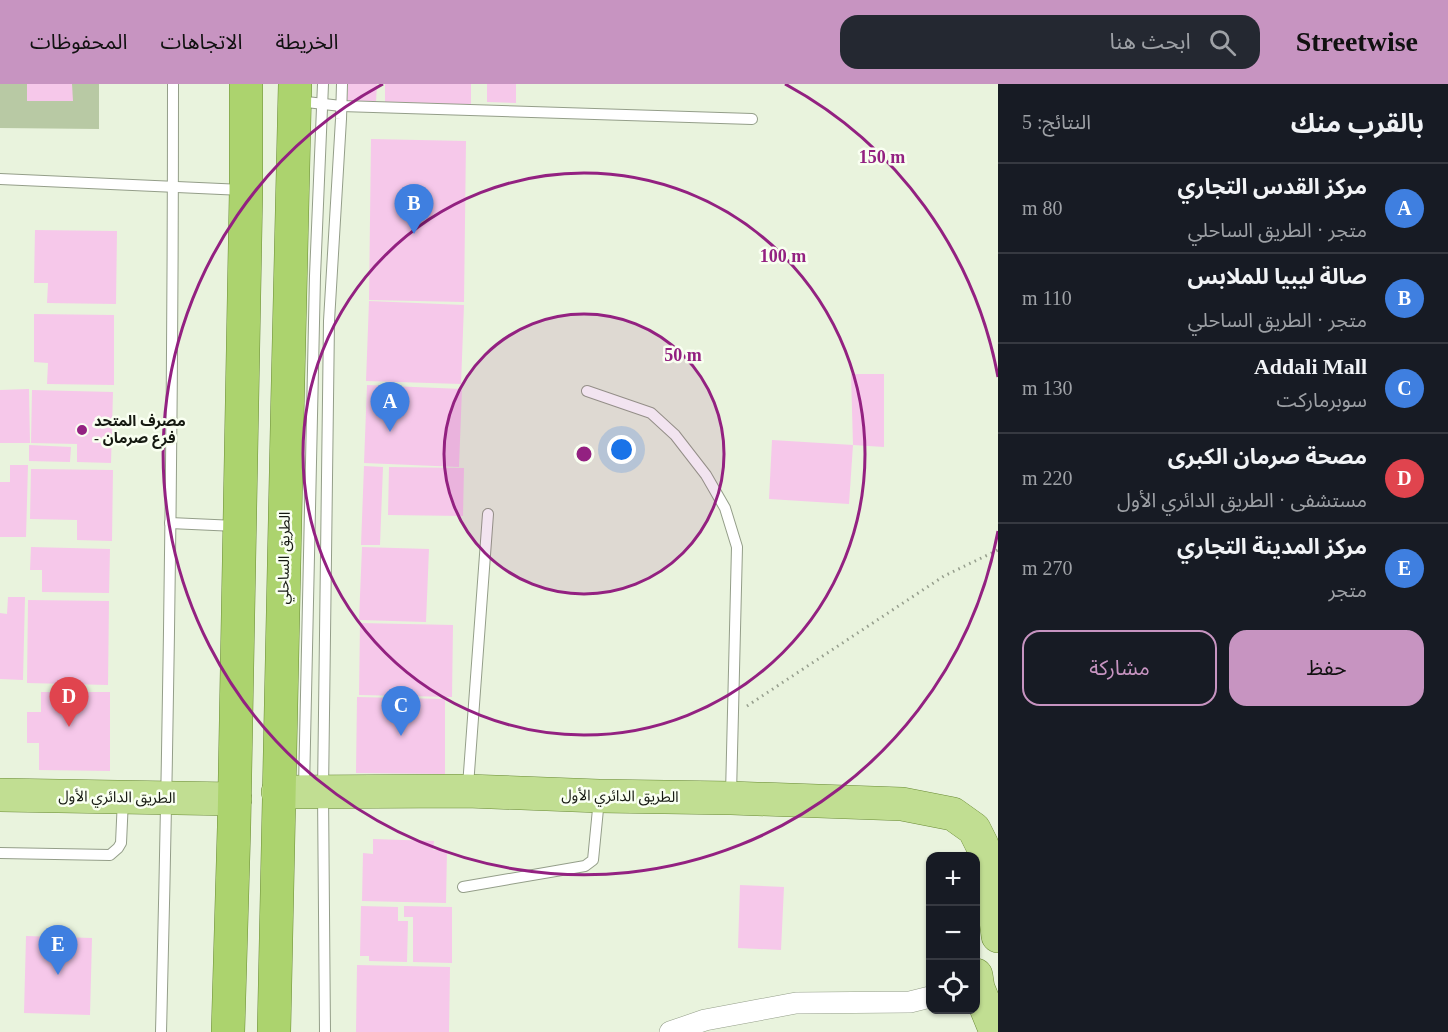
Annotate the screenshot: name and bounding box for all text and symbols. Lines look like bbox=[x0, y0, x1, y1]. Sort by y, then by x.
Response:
search box bbox=[840, 15, 1260, 69]
icon: search bbox=[1206, 26, 1239, 59]
text: Streetwise bbox=[1296, 26, 1418, 57]
text: ابحث هنا bbox=[1109, 29, 1191, 54]
text: المحفوظات bbox=[30, 30, 127, 54]
text: الاتجاهات bbox=[160, 30, 242, 54]
text: الخريطة bbox=[275, 30, 338, 54]
text: بالقرب منك bbox=[1291, 109, 1424, 138]
text: النتائج: 5 bbox=[1022, 111, 1091, 133]
text: 150 m bbox=[859, 147, 905, 167]
text: مركز القدس التجاري bbox=[1177, 174, 1367, 199]
pin: B bbox=[394, 184, 434, 234]
text: 80 m bbox=[1022, 197, 1063, 219]
text: A bbox=[1397, 197, 1412, 219]
text: متجر · الطريق الساحلي bbox=[1188, 219, 1367, 241]
text: 100 m bbox=[760, 246, 806, 266]
text: صالة ليبيا للملابس bbox=[1187, 264, 1367, 289]
text: 110 m bbox=[1022, 287, 1072, 309]
text: B bbox=[1398, 287, 1411, 309]
text: متجر · الطريق الساحلي bbox=[1188, 309, 1367, 331]
text: 50 m bbox=[664, 345, 702, 365]
text: Addali Mall bbox=[1254, 354, 1367, 379]
text: 130 m bbox=[1022, 377, 1073, 399]
text: C bbox=[1397, 377, 1412, 399]
pin: A bbox=[370, 382, 410, 432]
text: سوبرماركت bbox=[1276, 389, 1367, 411]
place label: مصرف المتحد - فرع صرمان bbox=[94, 413, 186, 449]
marker: مصرف المتحد - فرع صرمان bbox=[75, 423, 89, 437]
your location bbox=[607, 435, 636, 464]
centre of rings bbox=[574, 444, 594, 464]
text: مصحة صرمان الكبرى bbox=[1168, 444, 1367, 469]
text: 220 m bbox=[1022, 467, 1073, 489]
text: D bbox=[1397, 467, 1412, 489]
text: مستشفى · الطريق الدائري الأول bbox=[1117, 489, 1367, 511]
street label: الطريق الساحلي bbox=[275, 511, 296, 605]
text: مركز المدينة التجاري bbox=[1177, 534, 1367, 559]
text: 270 m bbox=[1022, 557, 1073, 579]
text: E bbox=[1398, 557, 1411, 579]
text: متجر bbox=[1328, 579, 1367, 601]
button: مشاركة bbox=[1022, 630, 1217, 706]
button: حفظ bbox=[1229, 630, 1424, 706]
pin: D bbox=[50, 678, 88, 727]
pin: C bbox=[382, 686, 420, 736]
street label: الطريق الدائري الأول bbox=[561, 787, 679, 809]
street label: الطريق الدائري الأول bbox=[58, 788, 176, 810]
map controls bbox=[926, 852, 980, 1014]
button: + bbox=[926, 852, 980, 906]
button: − bbox=[926, 906, 980, 960]
pin: E bbox=[38, 926, 78, 975]
button: locate bbox=[926, 960, 980, 1014]

